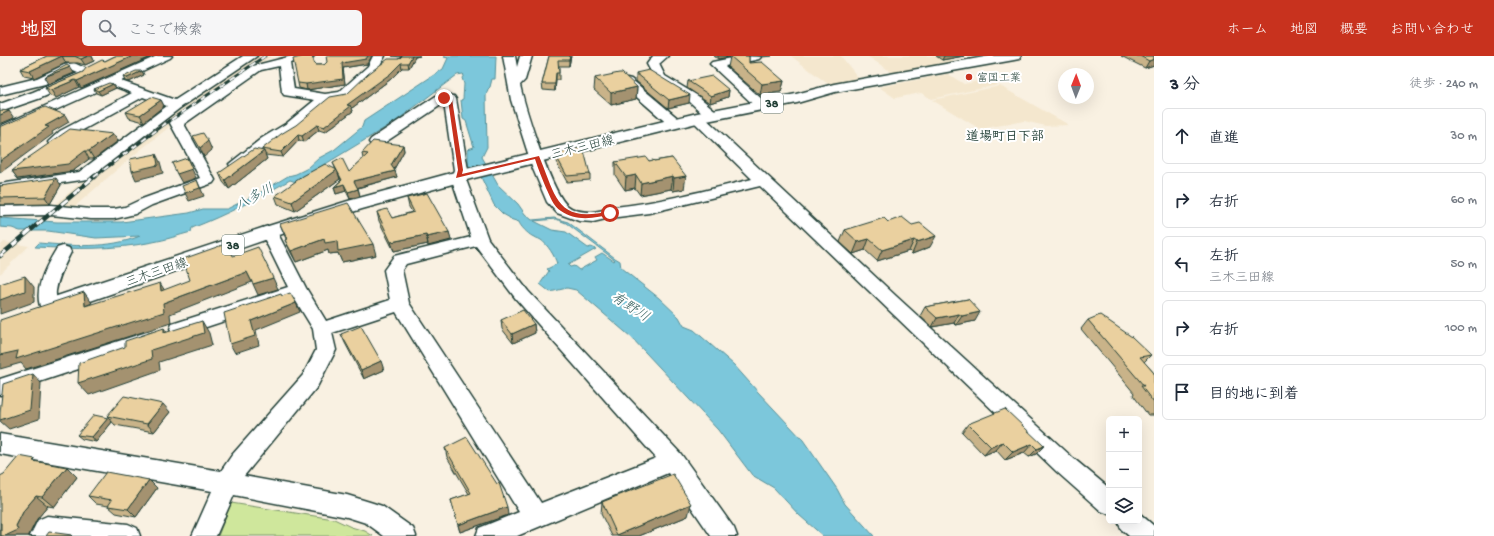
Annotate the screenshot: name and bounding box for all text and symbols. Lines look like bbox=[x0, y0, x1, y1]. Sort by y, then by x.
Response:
search box bbox=[82, 10, 362, 46]
icon: search bbox=[96, 17, 118, 39]
text: 地図 bbox=[20, 20, 58, 43]
text: ここで検索 bbox=[128, 22, 203, 40]
text: ホーム bbox=[1227, 22, 1268, 39]
text: 地図 bbox=[1290, 22, 1318, 39]
text: 概要 bbox=[1340, 22, 1368, 39]
text: お問い合わせ bbox=[1390, 22, 1474, 39]
north arrow bbox=[1058, 68, 1094, 104]
marker: 富国工業 bbox=[964, 72, 974, 82]
place label: 富国工業 bbox=[977, 72, 1021, 85]
text: 3 分 bbox=[1170, 76, 1200, 96]
text: 徒歩 · 240 m bbox=[1410, 77, 1478, 92]
route end bbox=[435, 89, 453, 107]
road number: 38 bbox=[761, 93, 783, 113]
icon: ahead bbox=[1171, 125, 1193, 147]
district label: 道場町日下部 bbox=[966, 129, 1044, 145]
text: 30 m bbox=[1451, 129, 1477, 144]
text: 直進 bbox=[1209, 130, 1239, 148]
street label: 三木三田線 bbox=[549, 133, 617, 164]
water label: 八多川 bbox=[232, 180, 278, 216]
icon: right bbox=[1171, 189, 1193, 211]
text: 60 m bbox=[1451, 193, 1477, 208]
text: 右折 bbox=[1209, 194, 1239, 212]
route start bbox=[601, 204, 619, 222]
road number: 38 bbox=[222, 235, 244, 255]
text: 左折 bbox=[1209, 248, 1239, 266]
icon: left bbox=[1171, 253, 1193, 275]
street label: 三木三田線 bbox=[124, 255, 191, 291]
text: 50 m bbox=[1450, 257, 1477, 272]
text: 三木三田線 bbox=[1209, 271, 1274, 286]
water label: 有野川 bbox=[607, 289, 652, 327]
icon: right bbox=[1171, 317, 1193, 339]
text: 100 m bbox=[1445, 321, 1477, 336]
text: 右折 bbox=[1209, 322, 1239, 340]
icon: arrive bbox=[1171, 381, 1193, 403]
text: 目的地に到着 bbox=[1209, 386, 1299, 404]
map controls bbox=[1106, 416, 1142, 524]
button: + bbox=[1106, 416, 1142, 452]
button: − bbox=[1106, 452, 1142, 488]
button: layers bbox=[1106, 488, 1142, 524]

